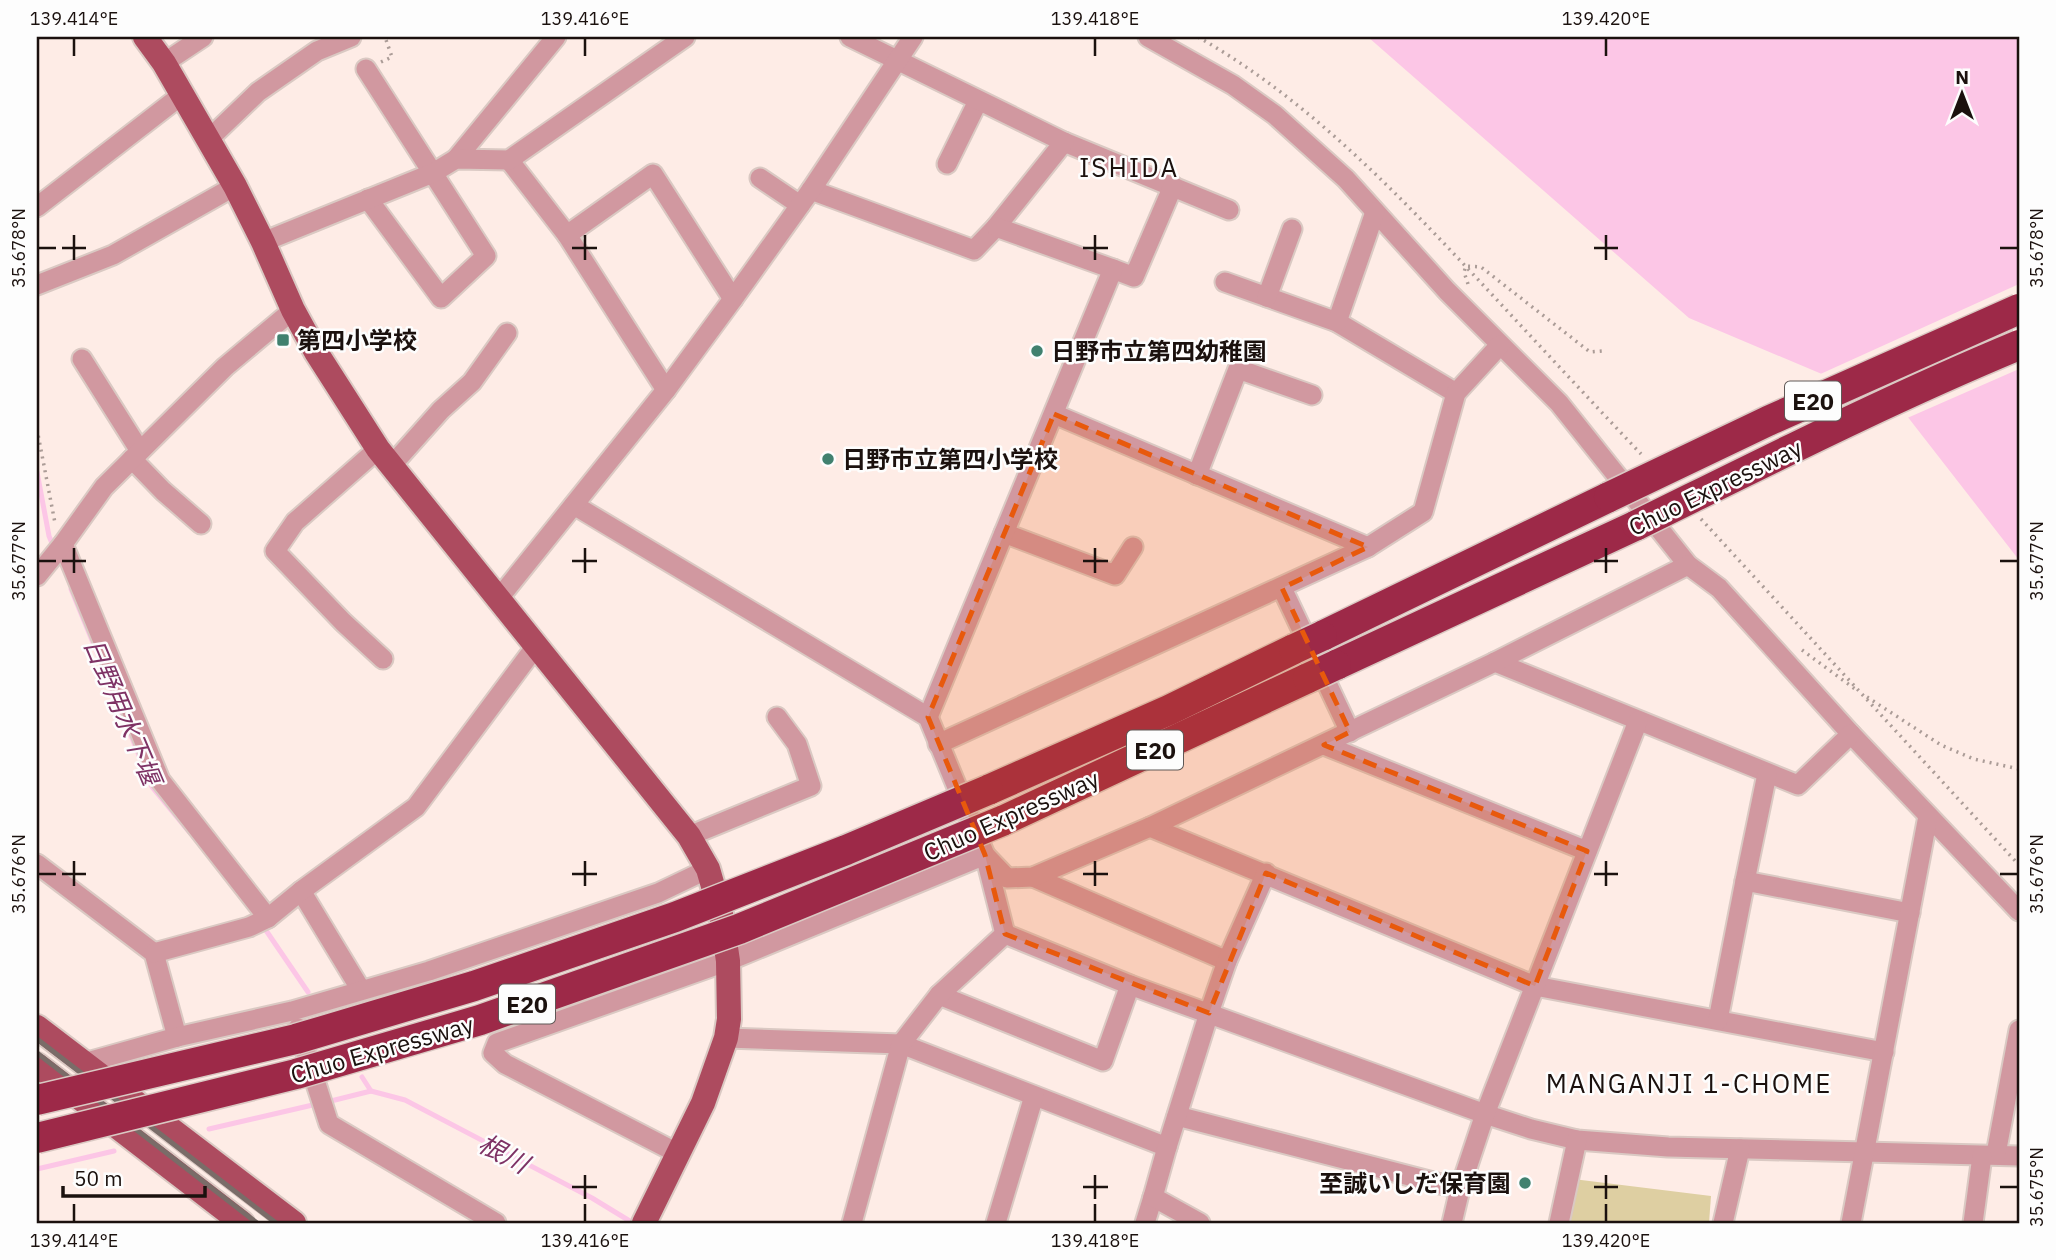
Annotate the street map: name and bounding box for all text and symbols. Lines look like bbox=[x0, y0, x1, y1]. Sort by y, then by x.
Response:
text: 139.414°E bbox=[30, 7, 118, 30]
text: 139.416°E bbox=[541, 7, 629, 30]
text: 139.418°E bbox=[1051, 7, 1139, 30]
text: 139.420°E bbox=[1562, 7, 1650, 30]
north arrow bbox=[1926, 60, 1996, 130]
text: N bbox=[1955, 65, 1969, 89]
district label: ISHIDA bbox=[1079, 150, 1179, 184]
text: 35.678°N bbox=[7, 208, 30, 288]
text: 35.678°N bbox=[2025, 208, 2048, 288]
place label: 第四小学校 bbox=[297, 324, 417, 356]
marker: 第四小学校 bbox=[275, 332, 291, 348]
place label: 日野市立第四幼稚園 bbox=[1051, 335, 1267, 367]
marker: 日野市立第四幼稚園 bbox=[1029, 343, 1045, 359]
road number: E20 bbox=[1785, 382, 1841, 420]
street label: Chuo Expressway bbox=[1623, 431, 1807, 543]
place label: 日野市立第四小学校 bbox=[842, 443, 1058, 475]
marker: 日野市立第四小学校 bbox=[820, 451, 836, 467]
text: 35.677°N bbox=[7, 521, 30, 601]
text: 35.677°N bbox=[2025, 521, 2048, 601]
water label: 日野用水下堰 bbox=[77, 633, 171, 793]
road number: E20 bbox=[1127, 730, 1183, 770]
street label: Chuo Expressway bbox=[918, 762, 1104, 868]
text: 35.676°N bbox=[7, 834, 30, 914]
text: 35.676°N bbox=[2025, 834, 2048, 914]
road number: E20 bbox=[499, 984, 555, 1023]
street label: Chuo Expressway bbox=[287, 1008, 477, 1090]
district label: MANGANJI 1-CHOME bbox=[1546, 1066, 1832, 1100]
water label: 根川 bbox=[473, 1126, 538, 1182]
text: 35.675°N bbox=[2025, 1147, 2048, 1227]
scale bar bbox=[63, 1155, 205, 1199]
text: 50 m bbox=[74, 1164, 123, 1192]
place label: 至誠いしだ保育園 bbox=[1319, 1167, 1511, 1199]
marker: 至誠いしだ保育園 bbox=[1517, 1175, 1533, 1191]
text: 139.414°E bbox=[30, 1229, 118, 1252]
text: 139.416°E bbox=[541, 1229, 629, 1252]
text: 139.418°E bbox=[1051, 1229, 1139, 1252]
text: 139.420°E bbox=[1562, 1229, 1650, 1252]

